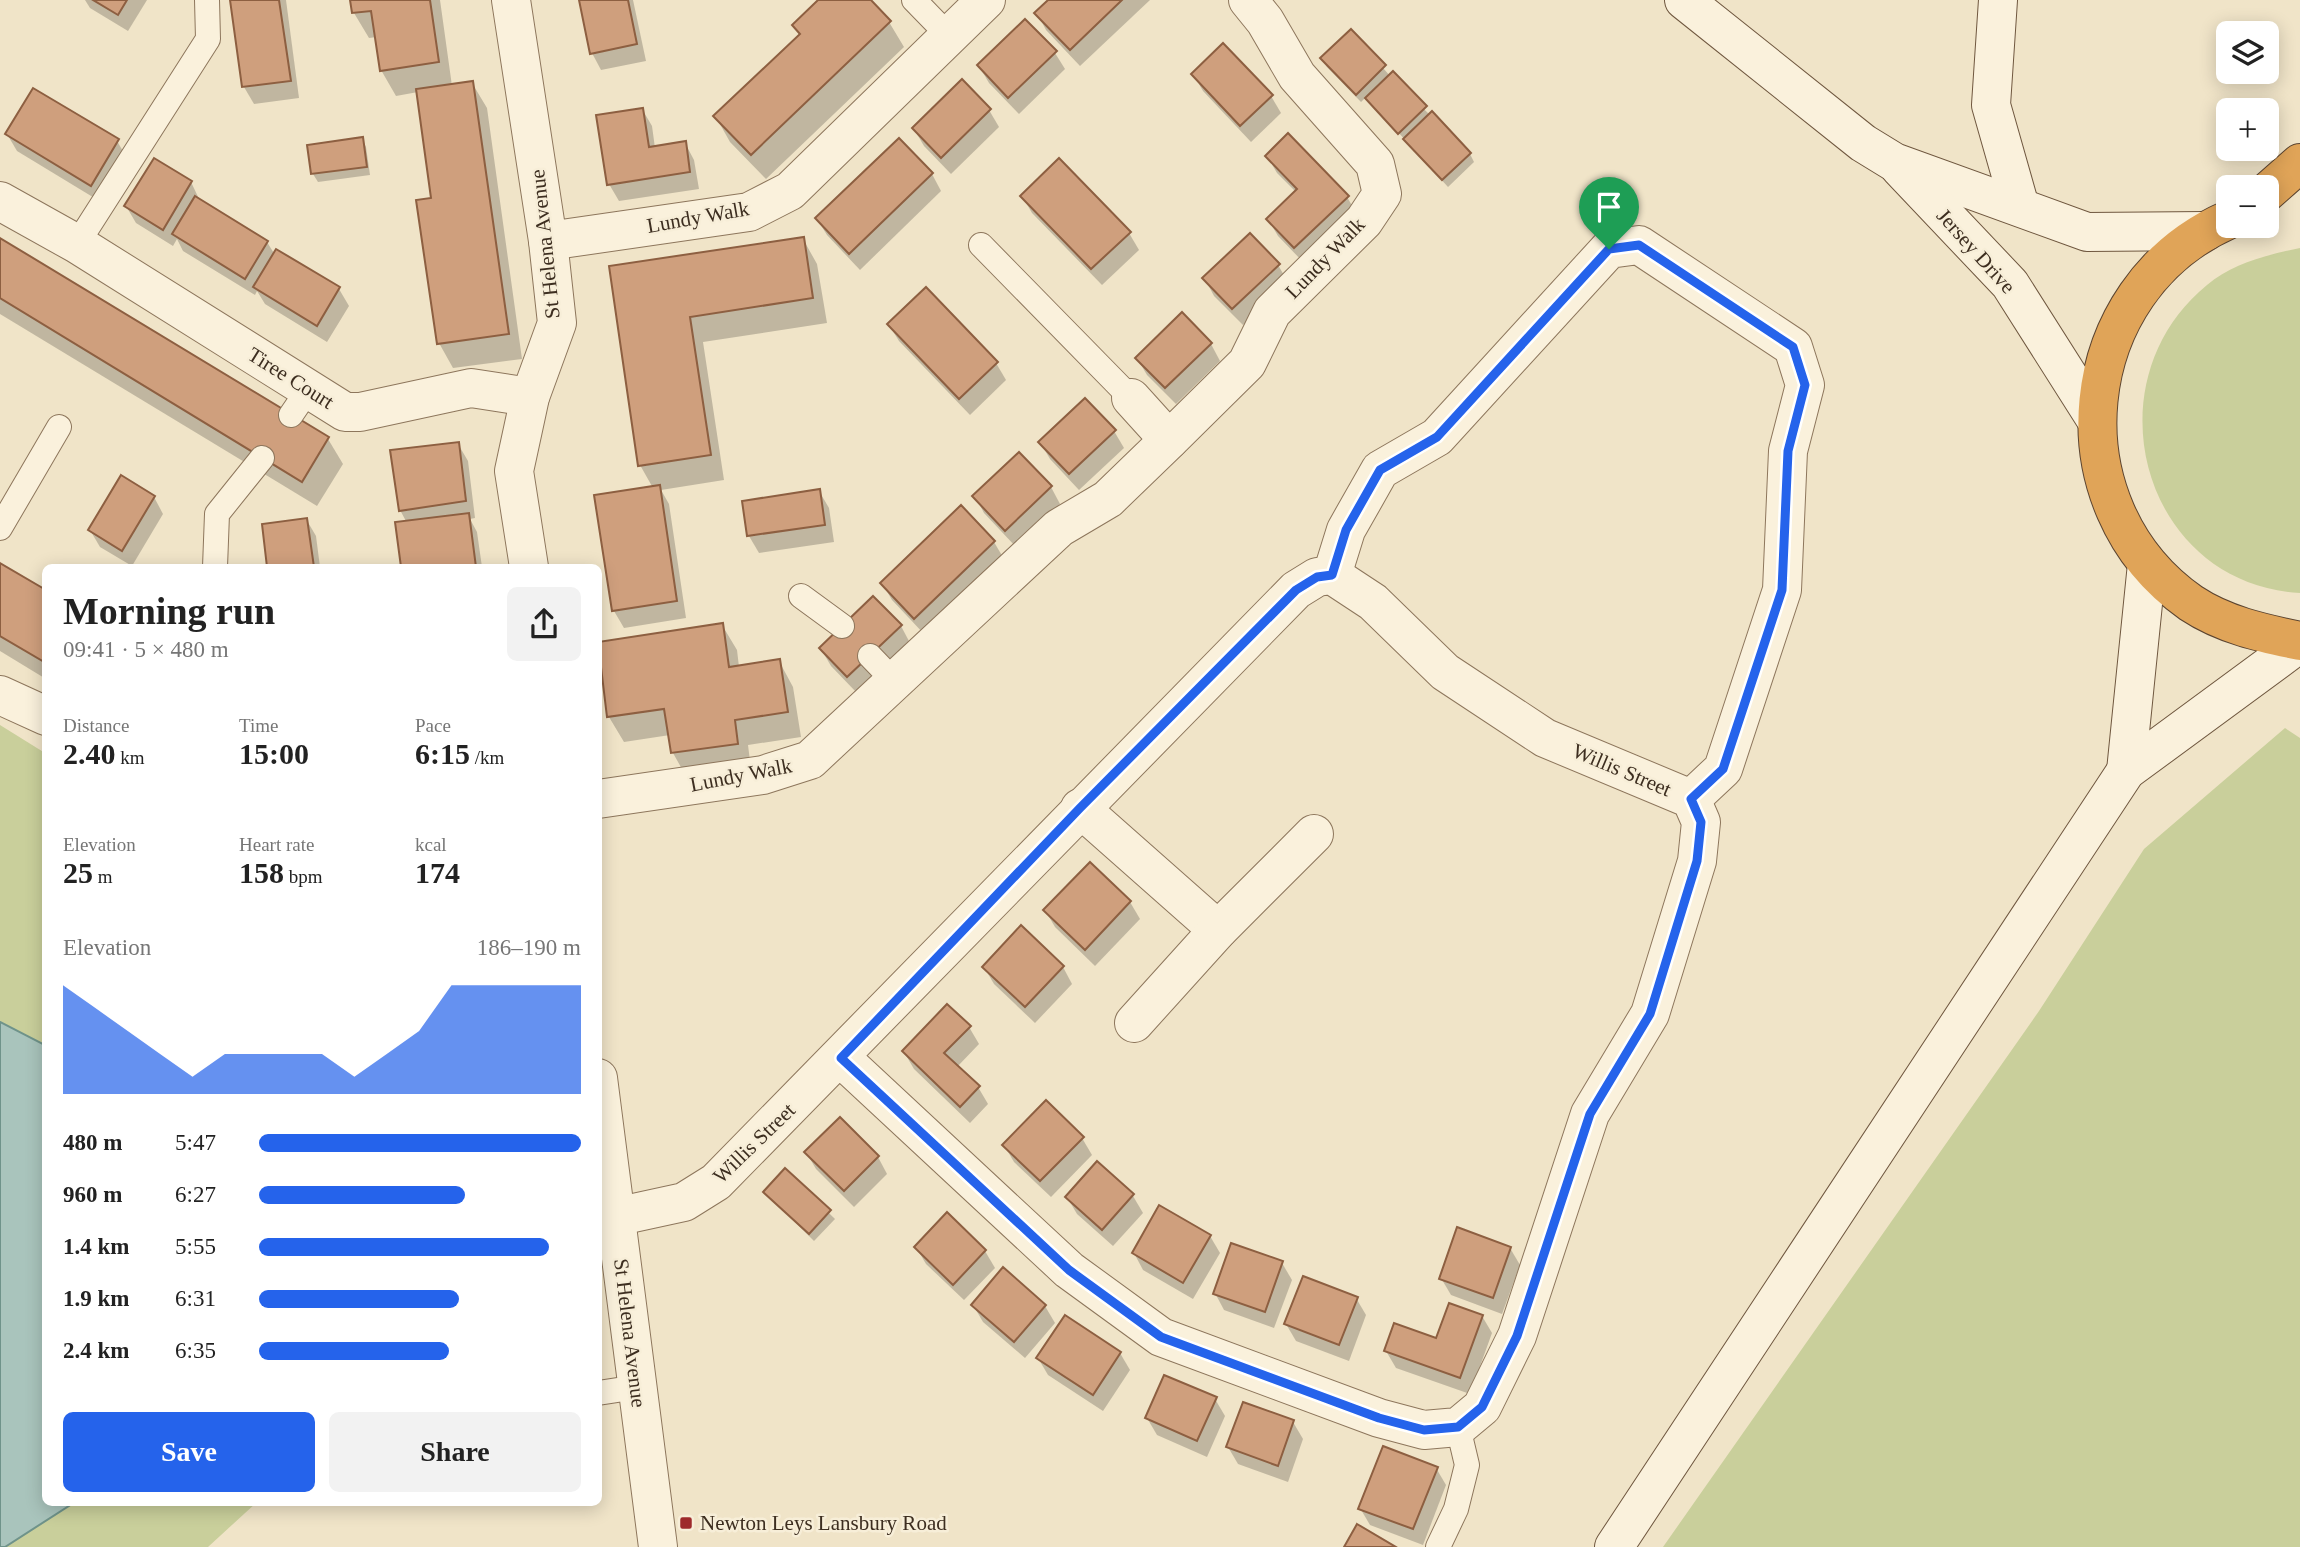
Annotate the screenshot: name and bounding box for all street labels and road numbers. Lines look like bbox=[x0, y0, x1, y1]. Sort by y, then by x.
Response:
street label: St Helena Avenue bbox=[525, 168, 565, 320]
street label: Lundy Walk bbox=[645, 196, 752, 238]
street label: Jersey Drive bbox=[1932, 204, 2020, 298]
street label: Lundy Walk bbox=[1280, 212, 1370, 304]
street label: Tiree Court bbox=[244, 342, 338, 414]
street label: Willis Street bbox=[1569, 738, 1675, 802]
street label: Lundy Walk bbox=[688, 753, 795, 797]
street label: Willis Street bbox=[708, 1098, 800, 1188]
street label: St Helena Avenue bbox=[609, 1257, 651, 1409]

